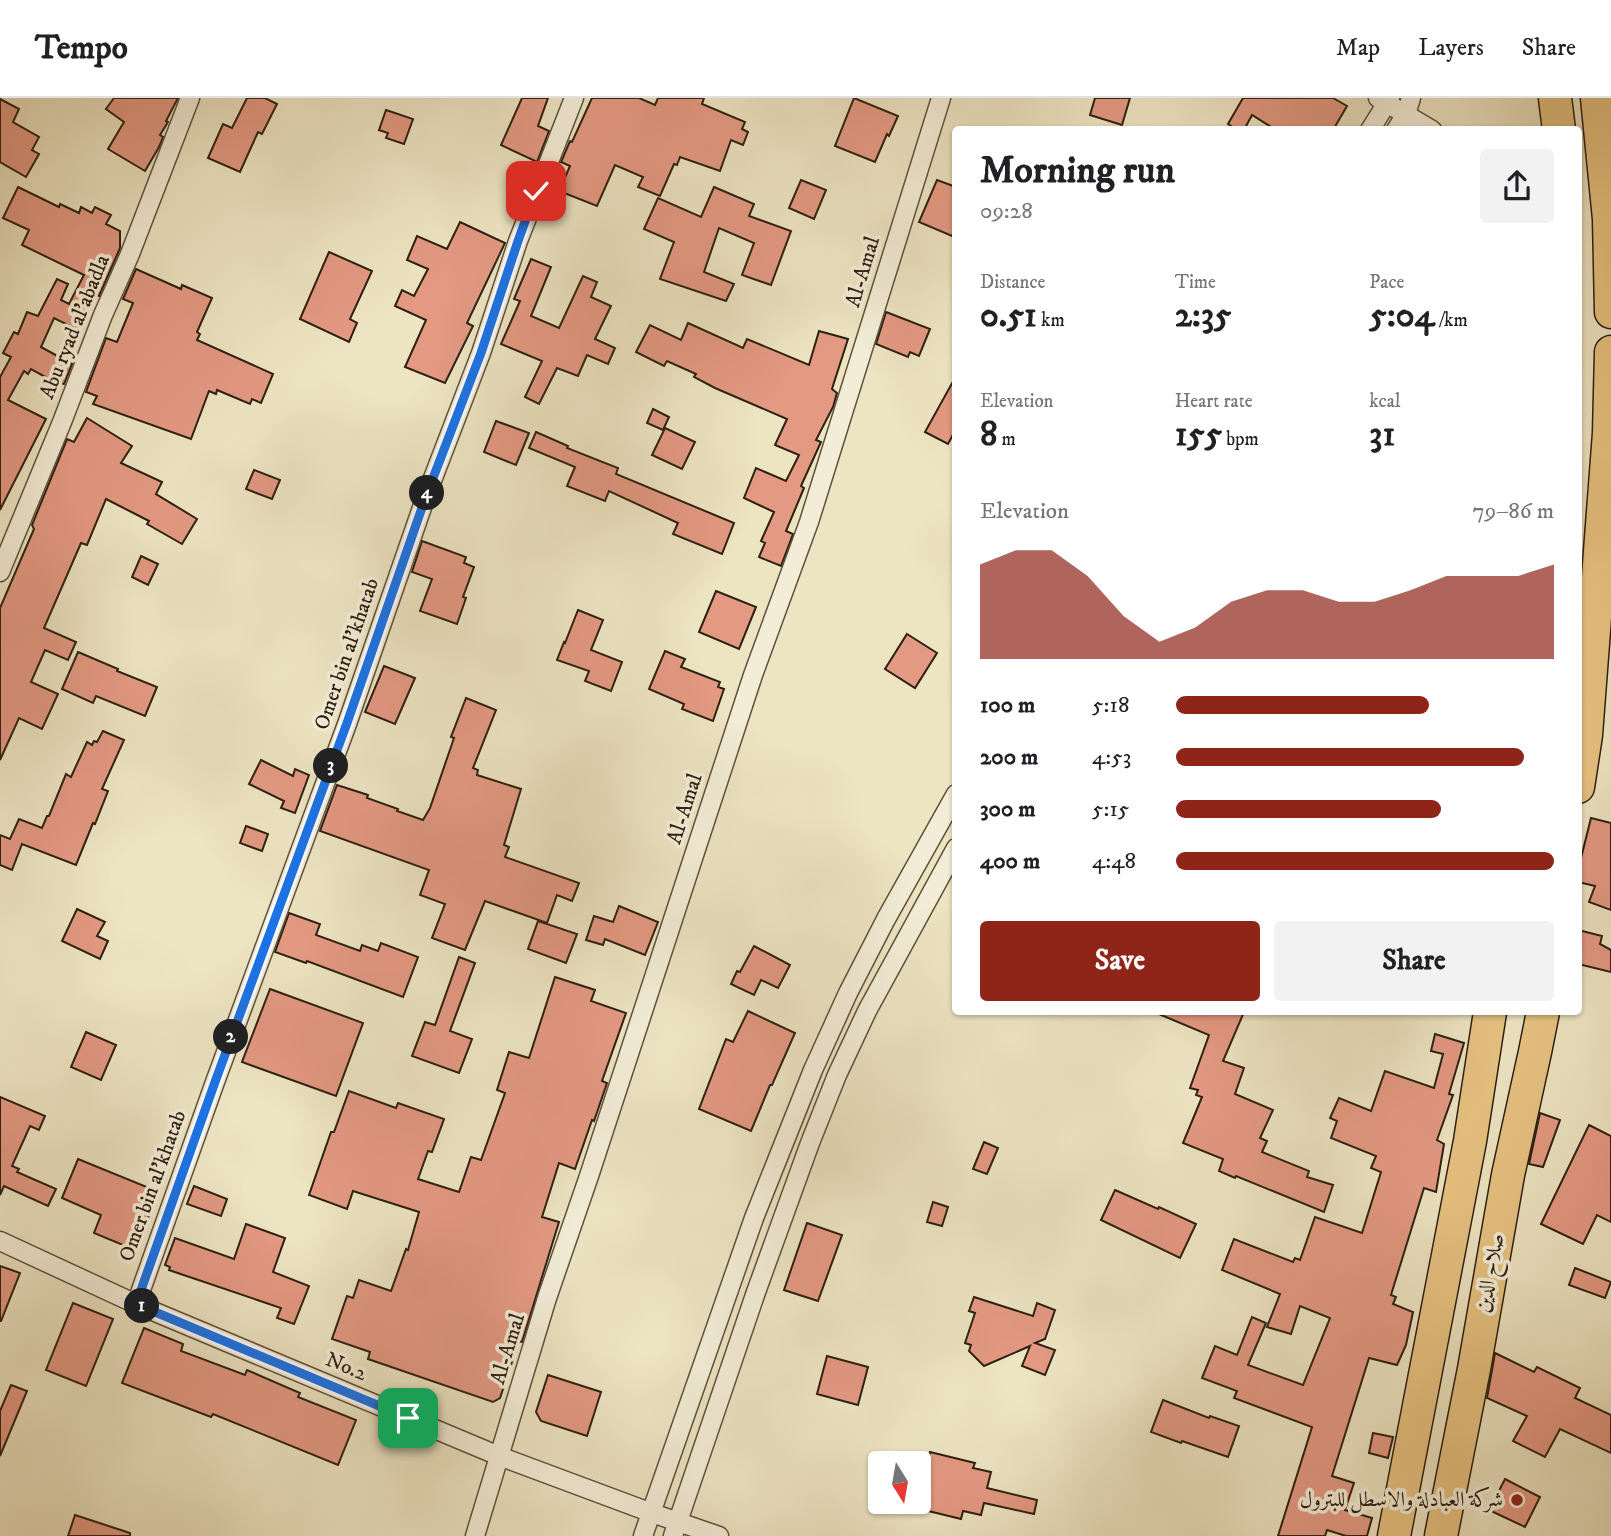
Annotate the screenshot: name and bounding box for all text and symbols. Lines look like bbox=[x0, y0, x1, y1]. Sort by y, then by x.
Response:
text: Tempo bbox=[35, 28, 128, 69]
text: Map bbox=[1336, 33, 1380, 63]
text: Layers bbox=[1418, 33, 1484, 63]
text: Share bbox=[1522, 33, 1576, 63]
text: Morning run bbox=[980, 147, 1175, 195]
button: share bbox=[1480, 149, 1554, 223]
pin bbox=[506, 161, 566, 221]
icon: check bbox=[517, 172, 555, 210]
text: 09:28 bbox=[980, 197, 1033, 226]
street label: Al-Amal bbox=[840, 233, 886, 311]
street label: Abu ryad al'abadla bbox=[34, 251, 116, 403]
text: Distance bbox=[980, 271, 1045, 294]
text: Time bbox=[1175, 271, 1216, 294]
text: Pace bbox=[1369, 271, 1404, 294]
text: 0.51 bbox=[980, 294, 1037, 338]
text: 2:35 bbox=[1175, 294, 1231, 338]
text: 5:04 bbox=[1369, 294, 1435, 338]
text: km bbox=[1037, 309, 1065, 332]
text: /km bbox=[1435, 309, 1468, 332]
text: Elevation bbox=[980, 390, 1054, 413]
text: Heart rate bbox=[1175, 390, 1253, 413]
text: kcal bbox=[1369, 390, 1401, 413]
text: 8 bbox=[980, 413, 998, 457]
text: 155 bbox=[1175, 413, 1222, 457]
text: 31 bbox=[1369, 413, 1395, 457]
text: m bbox=[998, 428, 1016, 451]
text: bpm bbox=[1222, 428, 1259, 451]
pin: 4 bbox=[410, 476, 444, 510]
text: 4 bbox=[421, 481, 432, 504]
text: Elevation bbox=[980, 497, 1069, 526]
text: 79–86 m bbox=[1473, 497, 1554, 526]
street label: Omer bin al'khatab bbox=[309, 575, 385, 733]
text: 100 m bbox=[980, 691, 1035, 720]
text: 5:18 bbox=[1092, 691, 1129, 720]
text: 200 m bbox=[980, 743, 1038, 772]
text: 4:53 bbox=[1092, 743, 1131, 772]
pin: 3 bbox=[314, 748, 348, 784]
text: 3 bbox=[327, 754, 334, 777]
street label: Al-Amal bbox=[661, 770, 709, 848]
text: 300 m bbox=[980, 795, 1036, 824]
text: 5:15 bbox=[1092, 795, 1129, 824]
text: 400 m bbox=[980, 847, 1040, 876]
text: 4:48 bbox=[1092, 847, 1136, 876]
button: Save bbox=[980, 921, 1260, 1001]
button: Share bbox=[1274, 921, 1554, 1001]
pin: 2 bbox=[214, 1020, 248, 1054]
text: 2 bbox=[226, 1025, 235, 1048]
street label: Omer bin al'khatab bbox=[114, 1107, 192, 1265]
street label: صلاح الدين bbox=[1470, 1231, 1515, 1316]
pin: 1 bbox=[124, 1288, 160, 1324]
text: 1 bbox=[138, 1294, 145, 1317]
street label: Al-Amal bbox=[485, 1310, 531, 1388]
street label: No.2 bbox=[321, 1347, 371, 1387]
pin bbox=[378, 1388, 438, 1448]
icon: arrive bbox=[389, 1399, 427, 1437]
north arrow bbox=[868, 1451, 931, 1514]
map controls bbox=[868, 1451, 931, 1514]
place label: شركة العبادلة والاسطل للبترول bbox=[1300, 1486, 1503, 1514]
marker: شركة العبادلة والاسطل للبترول bbox=[1509, 1492, 1525, 1508]

